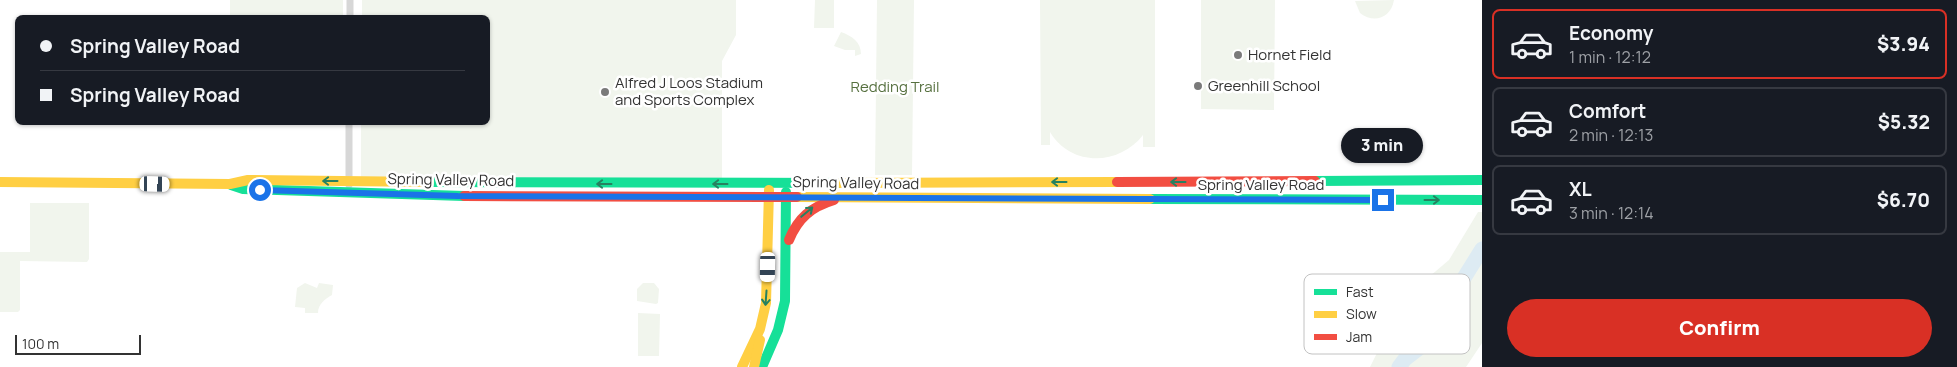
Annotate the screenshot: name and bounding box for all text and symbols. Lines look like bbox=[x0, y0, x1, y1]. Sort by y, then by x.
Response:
text: Economy bbox=[1569, 20, 1653, 46]
icon: car bbox=[1509, 22, 1554, 67]
text: $3.94 bbox=[1877, 31, 1930, 57]
text: Spring Valley Road bbox=[70, 33, 240, 59]
place label: Hornet Field bbox=[1248, 44, 1331, 65]
text: 1 min · 12:12 bbox=[1569, 46, 1651, 68]
marker: Hornet Field bbox=[1232, 49, 1244, 61]
place label: Alfred J Loos Stadium and Sports Complex bbox=[615, 72, 763, 110]
place label: Greenhill School bbox=[1208, 75, 1320, 96]
park label: Redding Trail bbox=[851, 76, 939, 97]
marker: Greenhill School bbox=[1192, 80, 1204, 92]
text: Spring Valley Road bbox=[70, 82, 240, 108]
marker: Alfred J Loos Stadium and Sports Complex bbox=[599, 86, 611, 98]
text: Comfort bbox=[1569, 98, 1646, 124]
icon: car bbox=[1509, 100, 1554, 145]
text: $5.32 bbox=[1878, 109, 1930, 135]
text: 2 min · 12:13 bbox=[1569, 124, 1653, 146]
callout: 3 min bbox=[1342, 128, 1424, 162]
text: 3 min bbox=[1361, 134, 1403, 156]
street label: Spring Valley Road bbox=[388, 168, 514, 191]
street label: Spring Valley Road bbox=[793, 171, 919, 194]
street label: Spring Valley Road bbox=[1198, 174, 1324, 195]
car bbox=[139, 176, 170, 192]
one-way arrow bbox=[322, 176, 338, 186]
text: XL bbox=[1569, 176, 1592, 202]
one-way arrow bbox=[1051, 177, 1068, 187]
one-way arrow bbox=[1170, 177, 1186, 187]
icon: car bbox=[1509, 178, 1554, 223]
route start bbox=[249, 179, 271, 201]
one-way arrow bbox=[597, 179, 613, 189]
one-way arrow bbox=[712, 179, 728, 189]
text: $6.70 bbox=[1877, 187, 1930, 213]
route end bbox=[1372, 189, 1394, 211]
one-way arrow bbox=[1424, 195, 1440, 205]
text: 3 min · 12:14 bbox=[1569, 202, 1654, 224]
one-way arrow bbox=[800, 207, 813, 218]
car bbox=[760, 252, 775, 282]
legend bbox=[1304, 274, 1470, 354]
text: Fast bbox=[1346, 282, 1374, 301]
one-way arrow bbox=[762, 289, 771, 305]
button: Confirm bbox=[1507, 299, 1932, 357]
text: Slow bbox=[1346, 304, 1377, 323]
text: Jam bbox=[1346, 327, 1372, 346]
scale bar bbox=[15, 332, 141, 355]
text: 100 m bbox=[22, 334, 59, 353]

